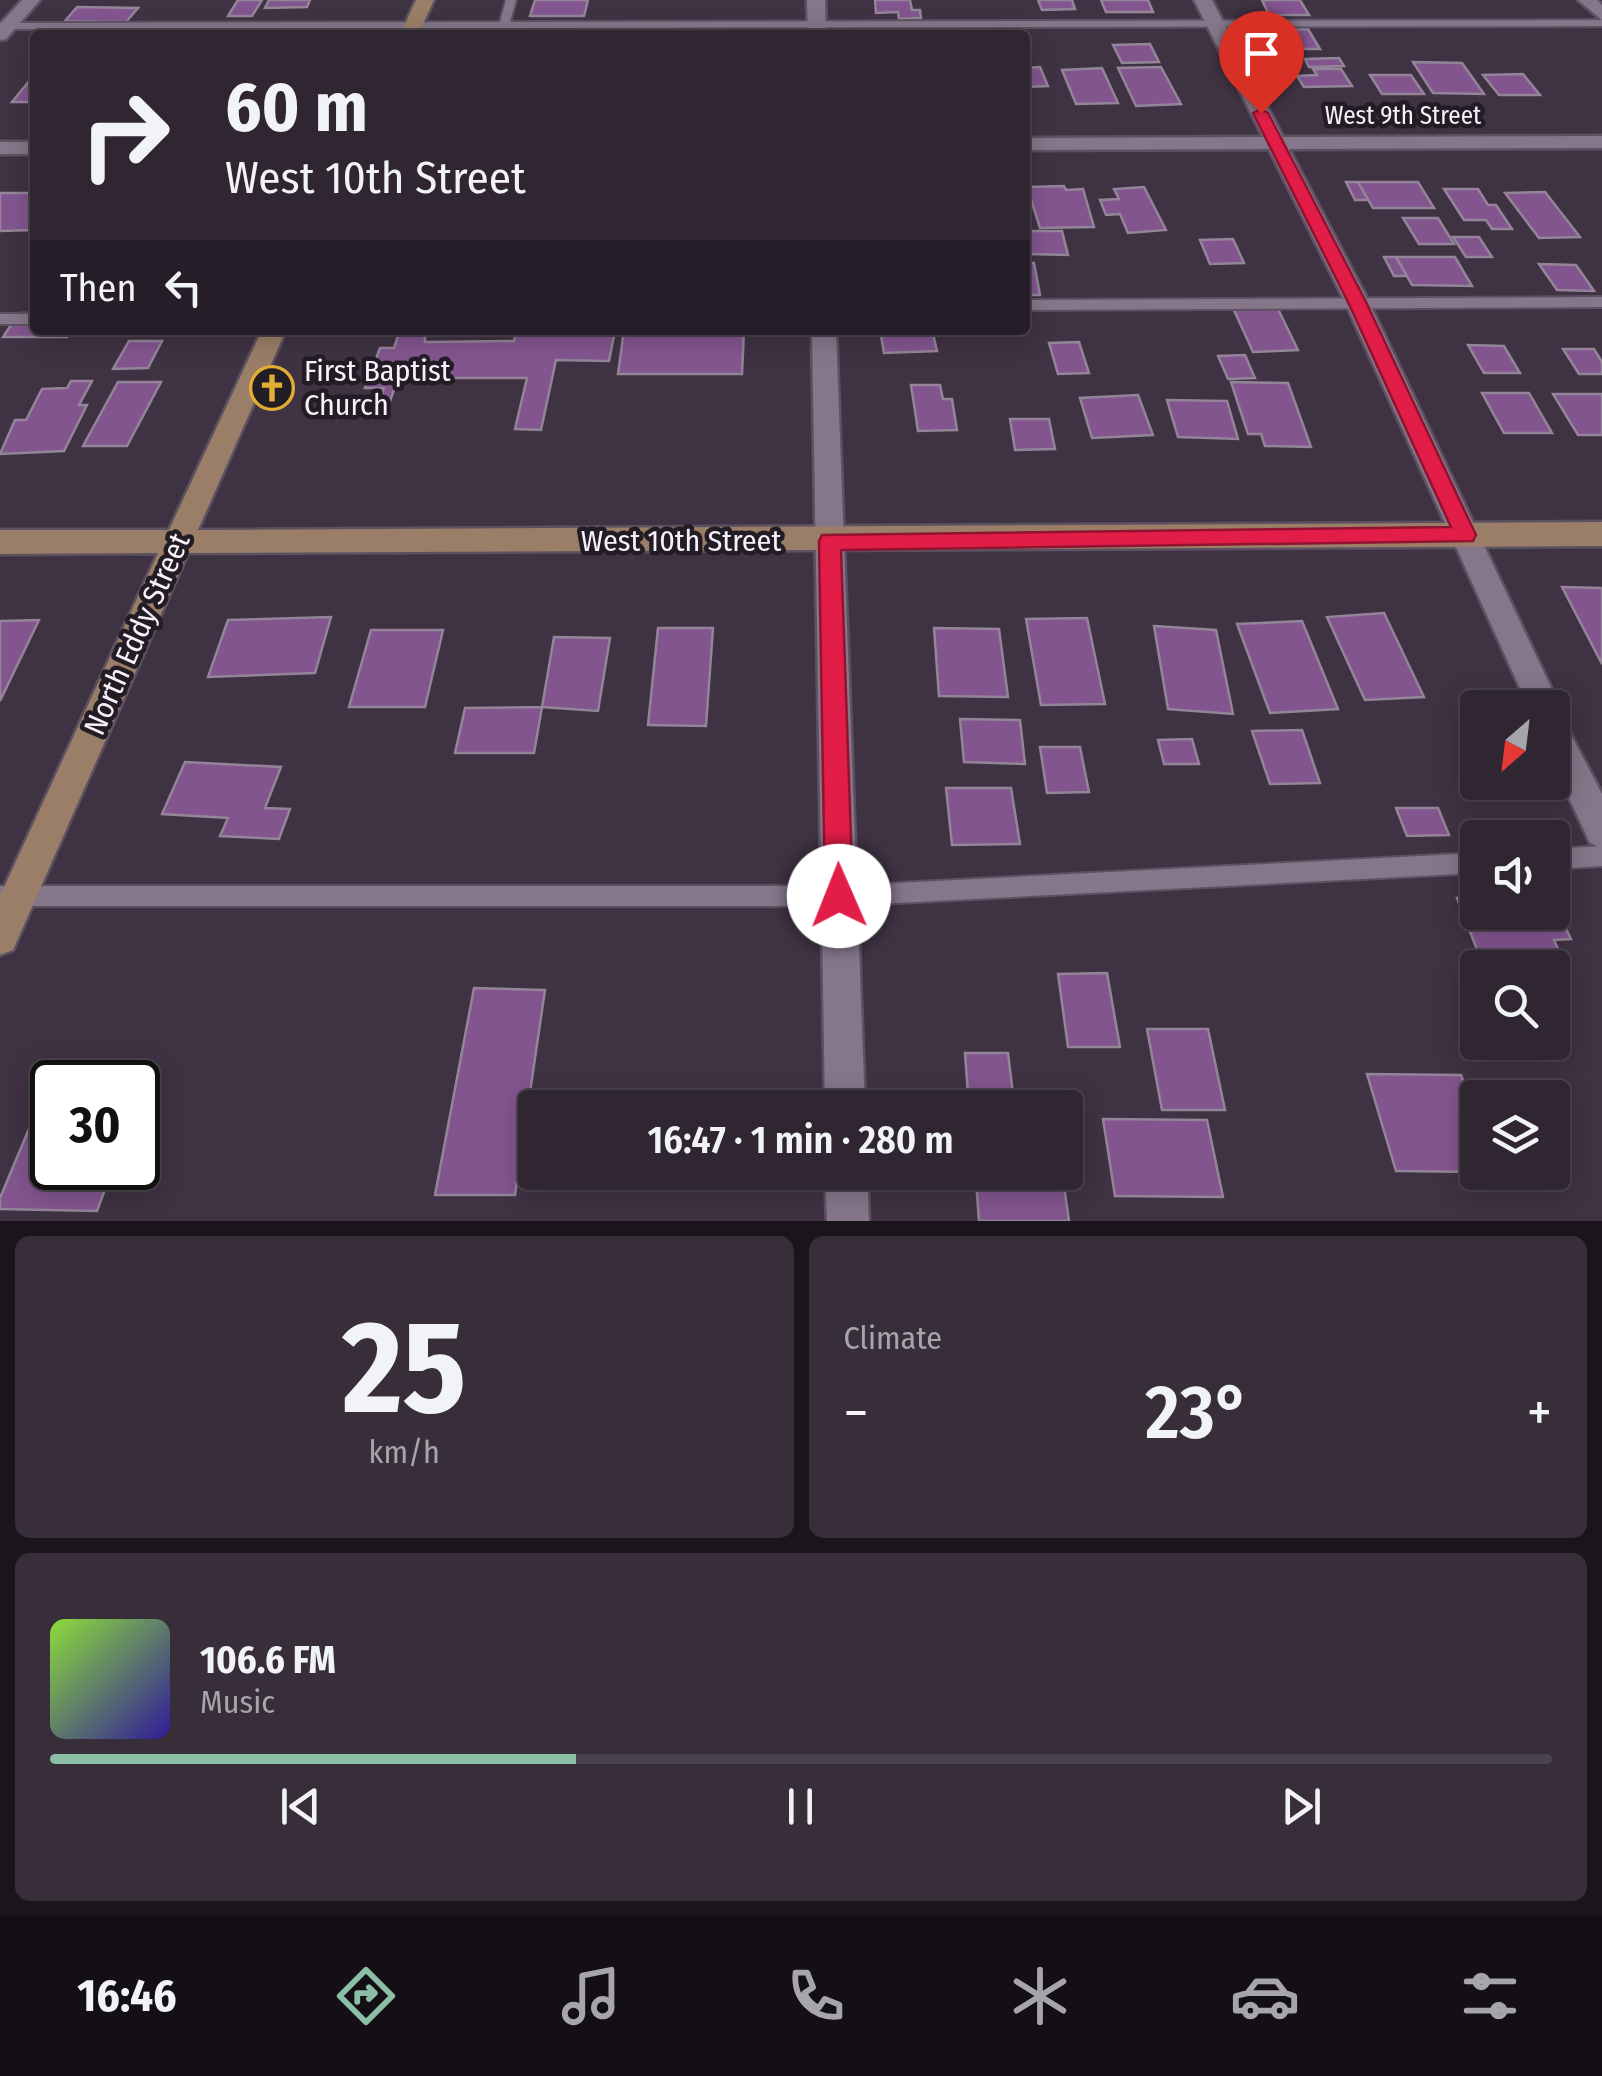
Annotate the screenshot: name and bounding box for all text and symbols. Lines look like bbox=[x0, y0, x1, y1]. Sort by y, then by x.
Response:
pin bbox=[1219, 11, 1304, 114]
icon: arrive bbox=[1234, 26, 1289, 81]
text: 60 m bbox=[225, 66, 368, 150]
icon: right bbox=[60, 70, 190, 200]
street label: West 9th Street bbox=[1325, 101, 1482, 131]
text: West 10th Street bbox=[225, 151, 526, 205]
icon: left bbox=[156, 260, 211, 315]
text: Then bbox=[60, 265, 136, 311]
place label: First Baptist Church bbox=[304, 353, 451, 423]
church icon: First Baptist Church bbox=[249, 365, 295, 411]
street label: West 10th Street bbox=[581, 523, 781, 559]
street label: North Eddy Street bbox=[76, 527, 198, 740]
north arrow bbox=[1460, 690, 1570, 800]
map controls bbox=[1460, 690, 1570, 1190]
button: sound bbox=[1460, 820, 1570, 930]
position arrow bbox=[787, 844, 891, 948]
button: search bbox=[1460, 950, 1570, 1060]
speed limit sign: 30 bbox=[30, 1060, 160, 1190]
button: layers bbox=[1460, 1080, 1570, 1190]
text: 16:47 · 1 min · 280 m bbox=[648, 1117, 953, 1163]
text: 25 bbox=[342, 1290, 466, 1446]
text: Climate bbox=[844, 1319, 942, 1357]
text: 23° bbox=[1145, 1368, 1250, 1458]
text: − bbox=[844, 1380, 868, 1446]
text: + bbox=[1527, 1380, 1552, 1446]
text: km/h bbox=[369, 1433, 440, 1471]
text: 106.6 FM bbox=[200, 1637, 336, 1683]
text: Music bbox=[200, 1683, 275, 1721]
icon: previous bbox=[273, 1779, 328, 1834]
icon: pause bbox=[773, 1779, 828, 1834]
icon: next bbox=[1274, 1779, 1329, 1834]
icon: directions bbox=[331, 1961, 401, 2031]
icon: music bbox=[556, 1961, 626, 2031]
icon: phone bbox=[781, 1961, 851, 2031]
icon: climate bbox=[1005, 1961, 1075, 2031]
icon: car bbox=[1230, 1961, 1300, 2031]
icon: filters bbox=[1455, 1961, 1525, 2031]
text: 16:46 bbox=[77, 1969, 177, 2023]

